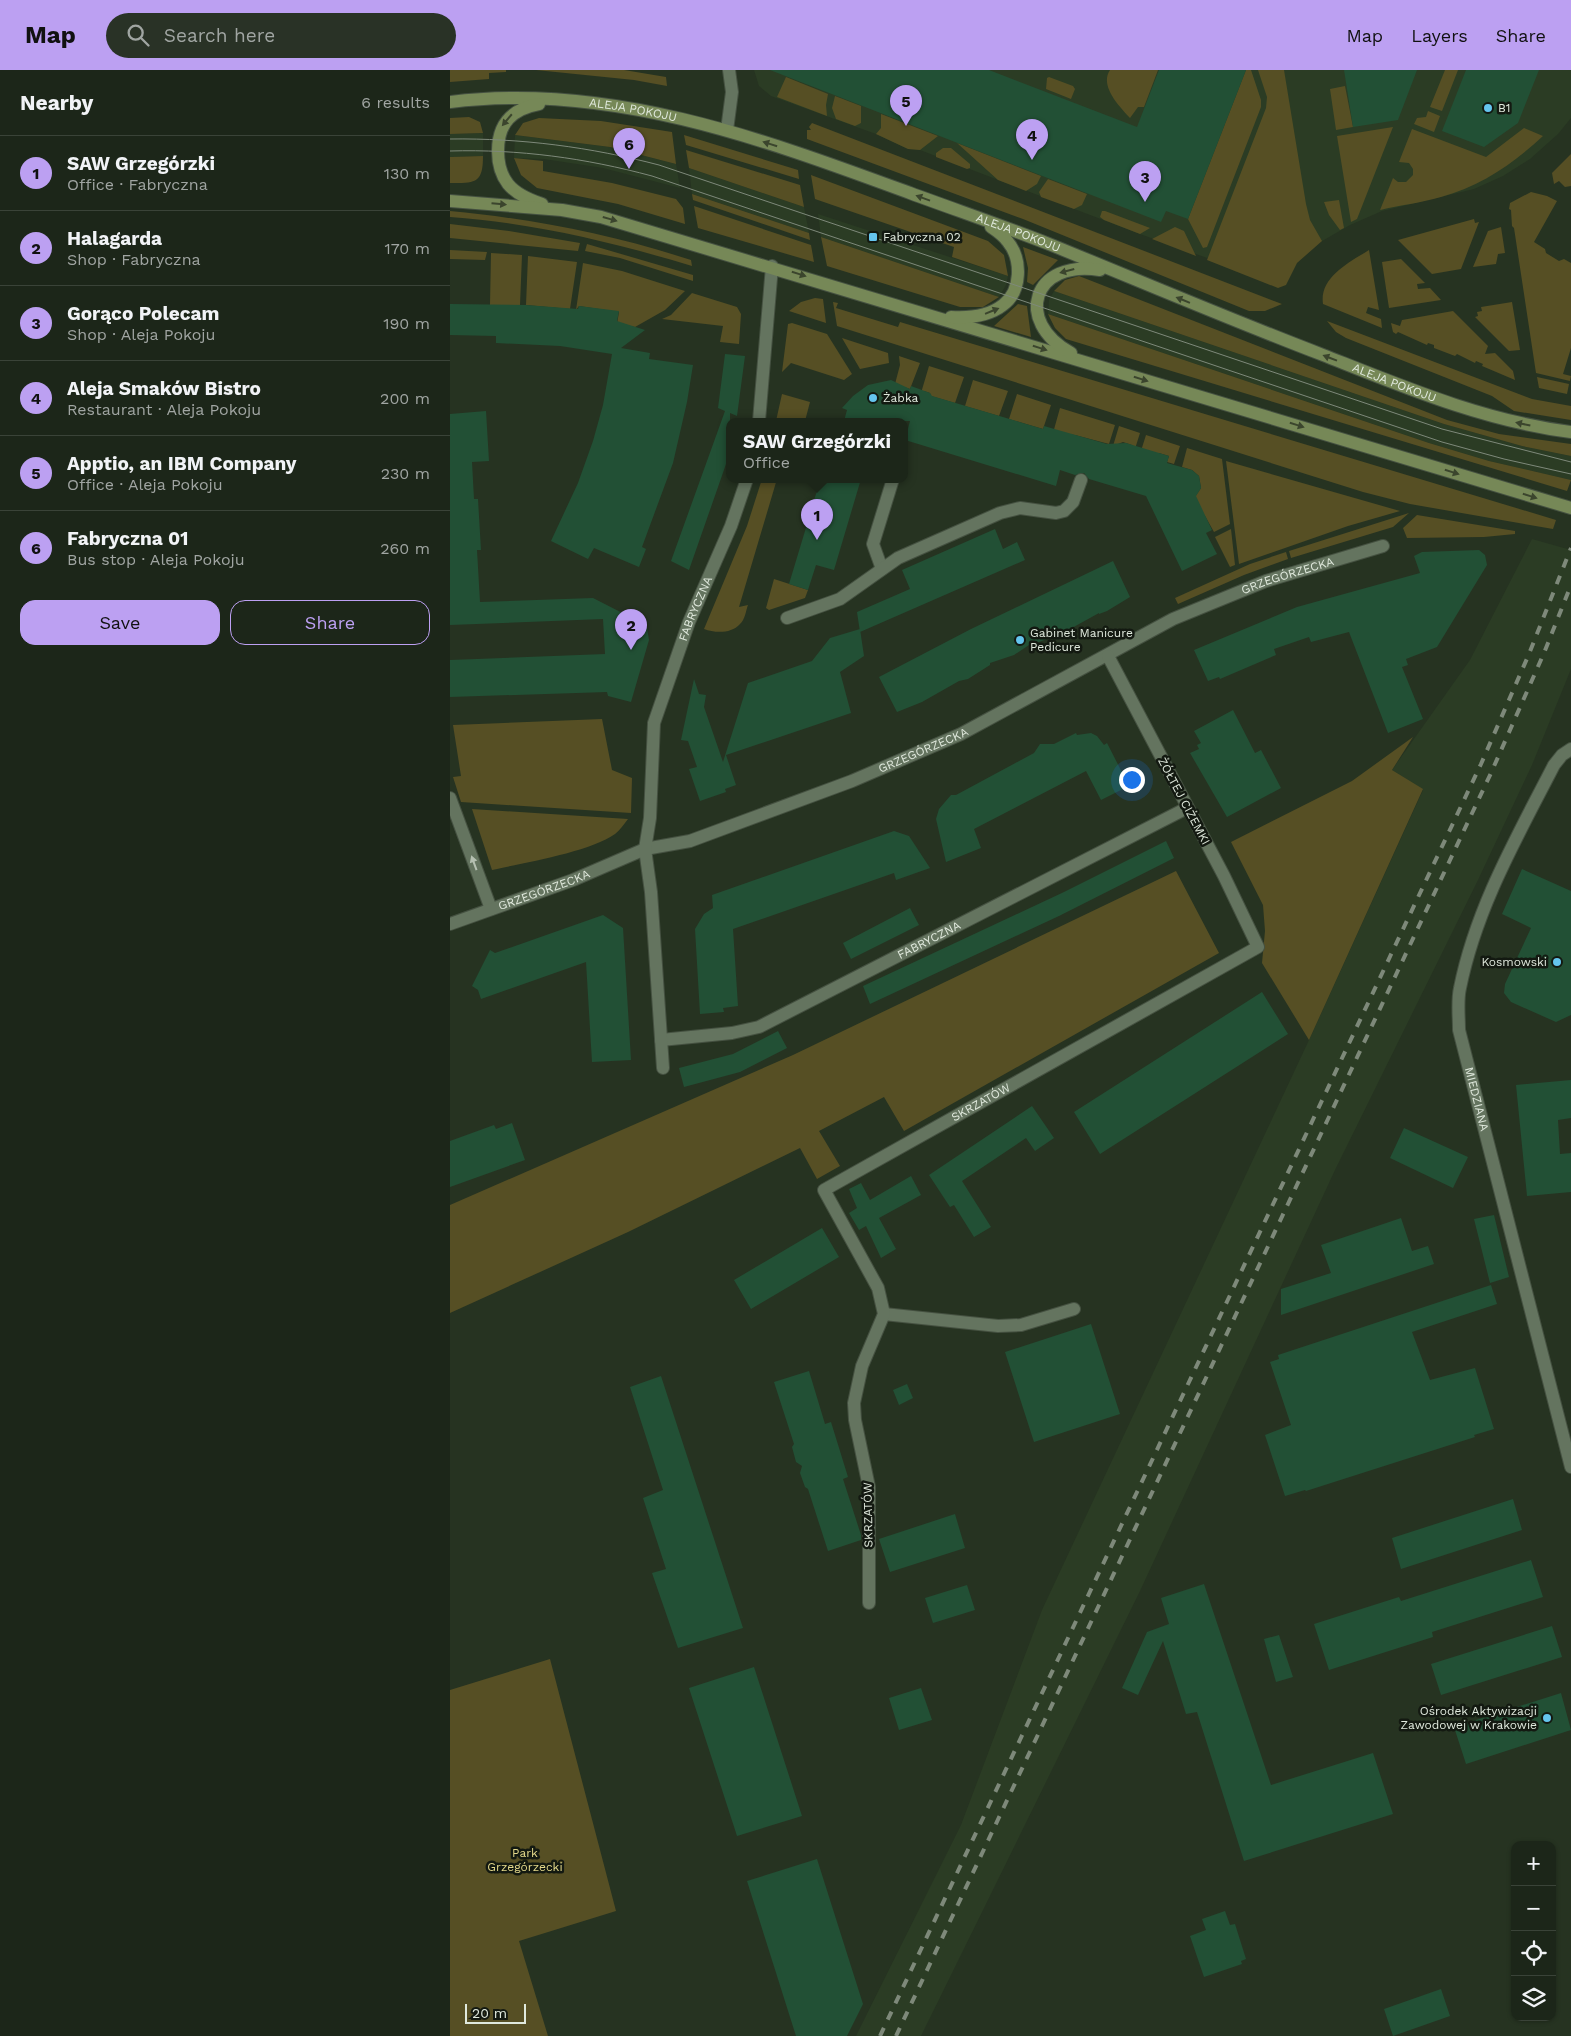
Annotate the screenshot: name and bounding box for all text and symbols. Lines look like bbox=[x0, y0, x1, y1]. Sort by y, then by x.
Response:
search box bbox=[106, 13, 456, 58]
text: Map bbox=[25, 21, 76, 49]
icon: search bbox=[124, 21, 152, 49]
text: Search here bbox=[164, 24, 275, 47]
text: Map bbox=[1346, 25, 1383, 46]
text: Layers bbox=[1411, 25, 1468, 46]
text: Share bbox=[1496, 25, 1546, 46]
pin: 5 bbox=[890, 85, 922, 126]
text: Nearby bbox=[20, 90, 93, 115]
text: 6 results bbox=[361, 93, 430, 112]
street label: ALEJA POKOJU bbox=[588, 95, 678, 125]
place label: B1 bbox=[1498, 101, 1511, 115]
marker: B1 bbox=[1482, 102, 1494, 114]
one-way arrow bbox=[502, 113, 513, 126]
pin: 4 bbox=[1016, 119, 1048, 160]
pin: 6 bbox=[613, 128, 645, 169]
one-way arrow bbox=[762, 140, 777, 148]
text: SAW Grzegórzki bbox=[67, 152, 215, 175]
pin: 3 bbox=[1129, 161, 1161, 202]
text: 1 bbox=[33, 164, 39, 183]
text: 130 m bbox=[384, 164, 430, 183]
text: Office · Fabryczna bbox=[67, 175, 208, 194]
one-way arrow bbox=[915, 194, 930, 202]
one-way arrow bbox=[491, 201, 507, 209]
street label: ALEJA POKOJU bbox=[974, 211, 1062, 255]
one-way arrow bbox=[602, 216, 617, 224]
text: Halagarda bbox=[67, 227, 162, 250]
place label: Fabryczna 02 bbox=[883, 230, 961, 244]
marker: Fabryczna 02 bbox=[867, 231, 879, 243]
text: 2 bbox=[31, 239, 41, 258]
text: 170 m bbox=[384, 239, 430, 258]
text: Shop · Fabryczna bbox=[67, 250, 201, 269]
one-way arrow bbox=[1059, 267, 1074, 275]
one-way arrow bbox=[792, 271, 807, 279]
one-way arrow bbox=[1176, 296, 1191, 304]
text: Gorąco Polecam bbox=[67, 302, 219, 325]
one-way arrow bbox=[985, 307, 1000, 315]
text: 3 bbox=[31, 314, 41, 333]
text: 190 m bbox=[383, 314, 430, 333]
text: Shop · Aleja Pokoju bbox=[67, 325, 216, 344]
one-way arrow bbox=[1033, 345, 1048, 353]
one-way arrow bbox=[1322, 354, 1337, 361]
street label: ALEJA POKOJU bbox=[1350, 360, 1438, 405]
one-way arrow bbox=[1134, 375, 1149, 383]
text: Aleja Smaków Bistro bbox=[67, 377, 261, 400]
text: 4 bbox=[31, 389, 41, 408]
text: 200 m bbox=[380, 389, 430, 408]
place label: Żabka bbox=[883, 391, 919, 405]
marker: Żabka bbox=[867, 392, 879, 404]
text: Restaurant · Aleja Pokoju bbox=[67, 400, 261, 419]
popup bbox=[726, 418, 908, 483]
one-way arrow bbox=[1515, 420, 1530, 428]
one-way arrow bbox=[1289, 422, 1304, 430]
text: SAW Grzegórzki bbox=[743, 430, 891, 453]
text: Apptio, an IBM Company bbox=[67, 452, 297, 475]
text: Office bbox=[743, 453, 790, 472]
text: 5 bbox=[31, 464, 41, 483]
text: 230 m bbox=[381, 464, 430, 483]
one-way arrow bbox=[1445, 469, 1460, 477]
text: Office · Aleja Pokoju bbox=[67, 475, 223, 494]
one-way arrow bbox=[1522, 492, 1537, 500]
pin: 1 bbox=[801, 499, 833, 540]
text: Fabryczna 01 bbox=[67, 527, 188, 550]
text: 6 bbox=[31, 539, 41, 558]
text: 260 m bbox=[380, 539, 430, 558]
text: Bus stop · Aleja Pokoju bbox=[67, 550, 245, 569]
street label: GRZEGÓRZECKA bbox=[1239, 554, 1336, 597]
street label: FABRYCZNA bbox=[676, 574, 715, 643]
button: Save bbox=[20, 600, 220, 645]
button: Share bbox=[230, 600, 430, 645]
pin: 2 bbox=[615, 609, 647, 650]
place label: Gabinet Manicure Pedicure bbox=[1030, 626, 1133, 654]
marker: Gabinet Manicure Pedicure bbox=[1014, 634, 1026, 646]
street label: GRZEGÓRZECKA bbox=[876, 724, 971, 776]
street label: ŻÓŁTEJ CIŻEMKI bbox=[1155, 755, 1213, 847]
your location bbox=[1119, 767, 1145, 793]
one-way arrow bbox=[470, 855, 478, 870]
street label: GRZEGÓRZECKA bbox=[496, 867, 592, 913]
street label: FABRYCZNA bbox=[895, 918, 963, 962]
place label: Kosmowski bbox=[1481, 955, 1547, 969]
marker: Kosmowski bbox=[1551, 956, 1563, 968]
street label: MIEDZIANA bbox=[1462, 1066, 1492, 1133]
street label: SKRZATÓW bbox=[949, 1080, 1013, 1124]
street label: SKRZATÓW bbox=[860, 1482, 876, 1548]
place label: Ośrodek Aktywizacji Zawodowej w Krakowie bbox=[1400, 1704, 1537, 1732]
marker: Ośrodek Aktywizacji Zawodowej w Krakowie bbox=[1541, 1712, 1553, 1724]
map controls bbox=[1511, 1841, 1556, 2021]
button: + bbox=[1511, 1841, 1556, 1886]
park label: Park Grzegórzecki bbox=[487, 1846, 563, 1874]
button: − bbox=[1511, 1886, 1556, 1931]
button: locate bbox=[1511, 1931, 1556, 1976]
button: layers bbox=[1511, 1976, 1556, 2021]
scale bar bbox=[465, 2001, 526, 2024]
text: 20 m bbox=[472, 2005, 507, 2021]

